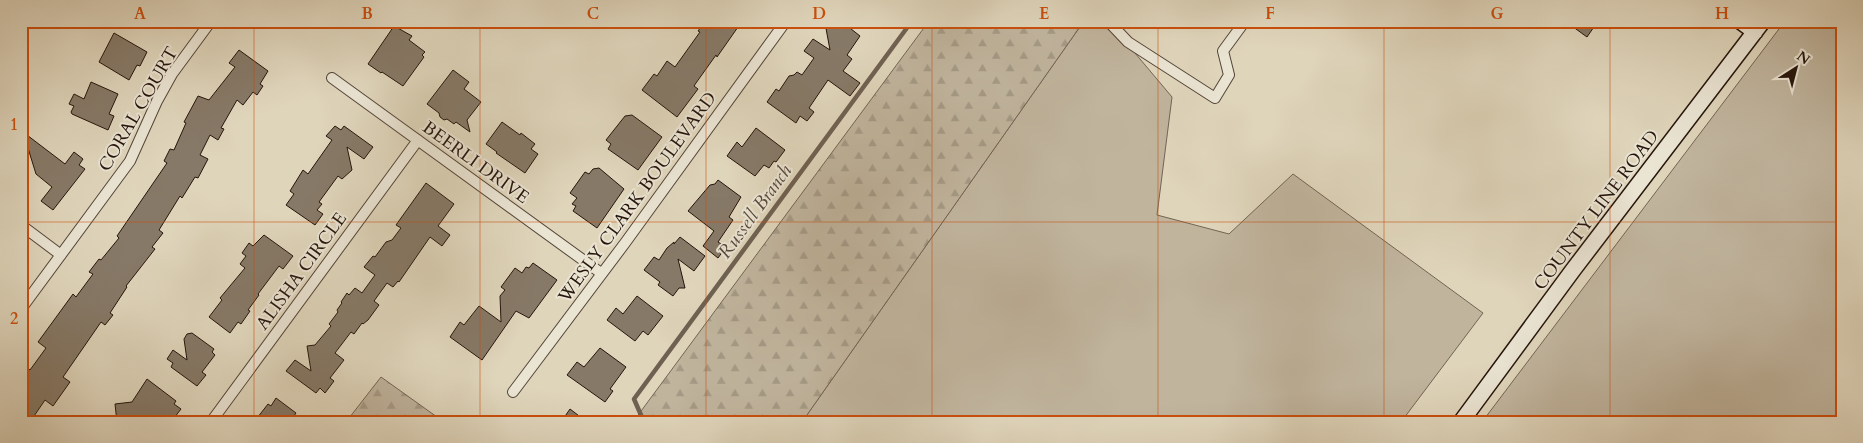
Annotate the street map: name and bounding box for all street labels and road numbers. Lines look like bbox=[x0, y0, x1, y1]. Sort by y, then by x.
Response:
street label: CORAL COURT bbox=[93, 42, 184, 176]
street label: WESLY CLARK BOULEVARD bbox=[552, 87, 722, 309]
street label: BEERLI DRIVE bbox=[417, 115, 534, 210]
street label: COUNTY LINE ROAD bbox=[1528, 125, 1665, 296]
street label: ALISHA CIRCLE bbox=[250, 207, 353, 335]

